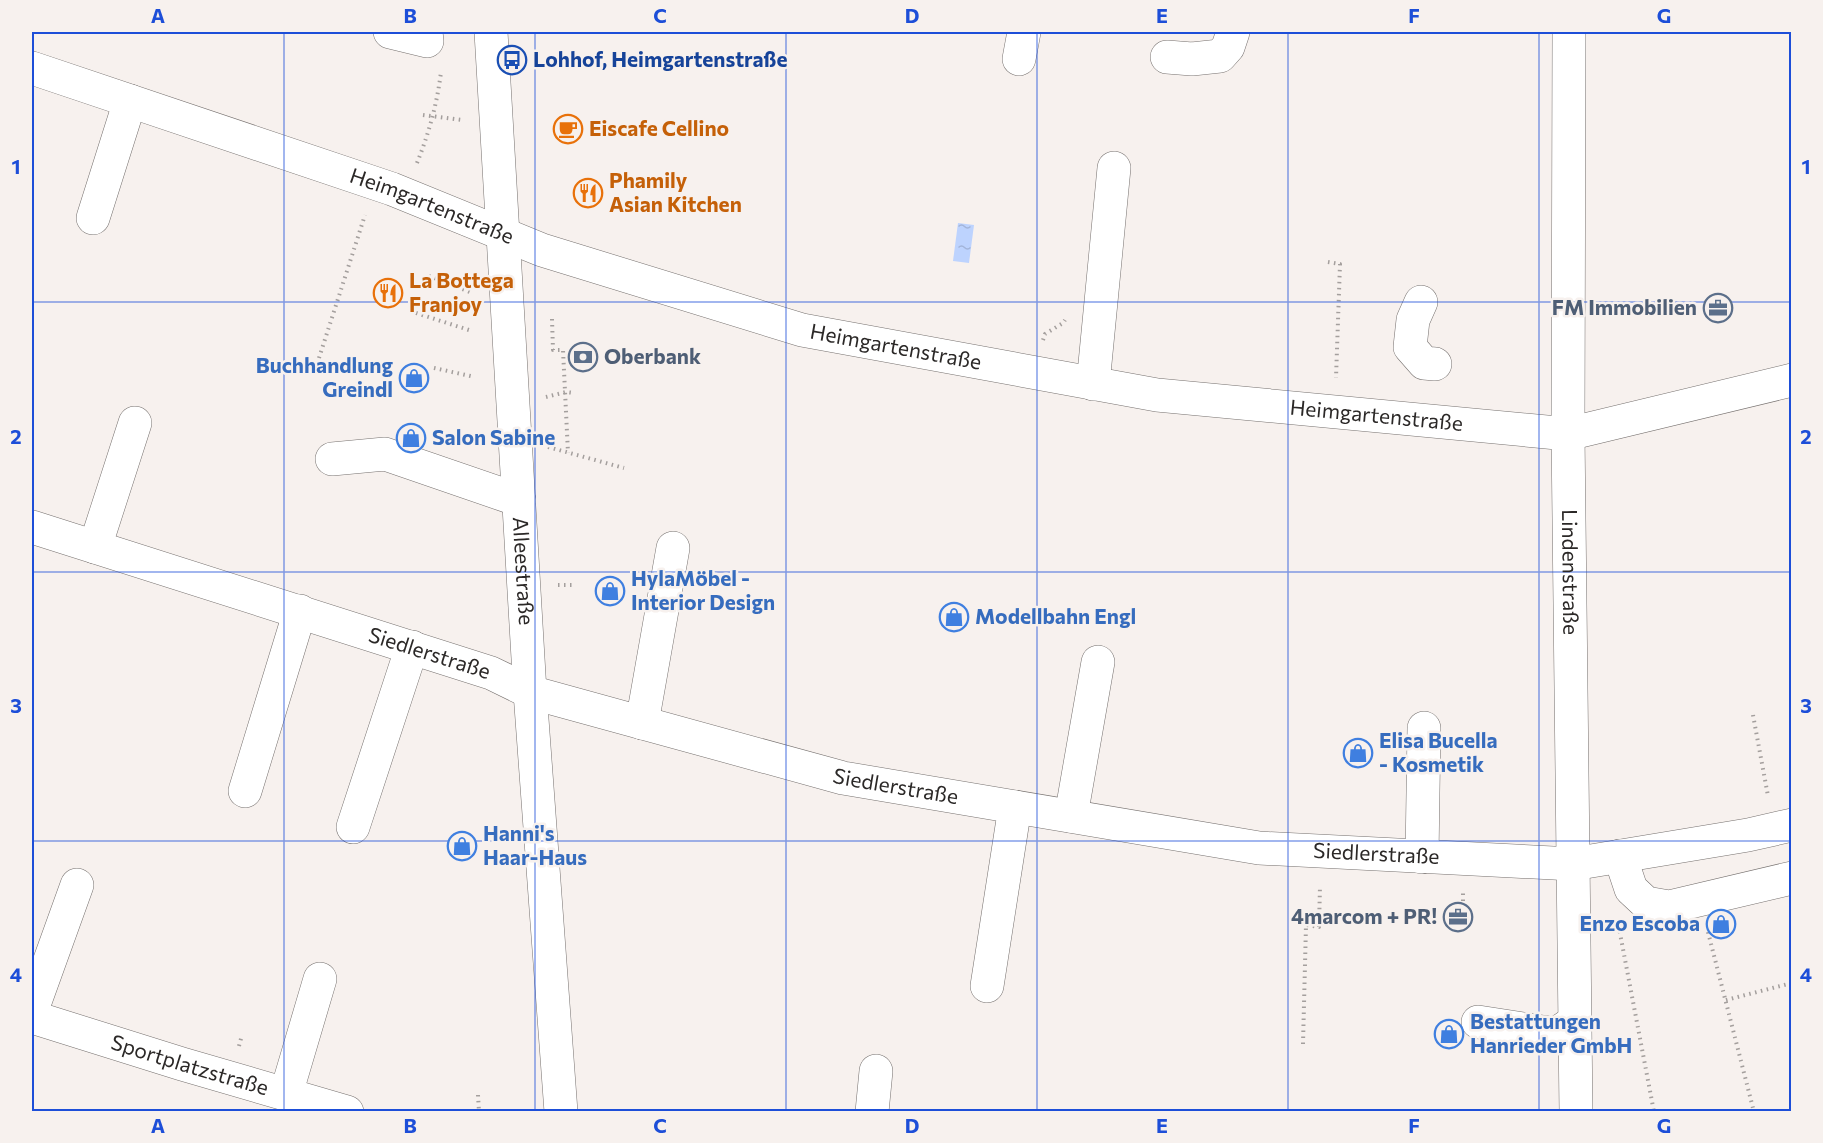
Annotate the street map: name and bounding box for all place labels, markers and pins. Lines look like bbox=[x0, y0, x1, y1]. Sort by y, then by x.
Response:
bus stop icon: Lohhof, Heimgartenstraße bbox=[496, 44, 528, 76]
place label: Lohhof, Heimgartenstraße bbox=[533, 46, 787, 71]
cafe icon: Eiscafe Cellino bbox=[552, 113, 584, 145]
place label: Eiscafe Cellino bbox=[589, 115, 729, 140]
place label: Phamily Asian Kitchen bbox=[609, 167, 742, 216]
restaurant icon: Phamily Asian Kitchen bbox=[572, 177, 604, 209]
place label: La Bottega Franjoy bbox=[409, 267, 514, 316]
restaurant icon: La Bottega Franjoy bbox=[372, 277, 404, 309]
office icon: FM Immobilien bbox=[1702, 292, 1734, 324]
place label: FM Immobilien bbox=[1552, 294, 1697, 319]
bank icon: Oberbank bbox=[567, 341, 599, 373]
place label: Oberbank bbox=[604, 343, 701, 368]
place label: Buchhandlung Greindl bbox=[256, 352, 393, 401]
shop icon: Buchhandlung Greindl bbox=[398, 362, 430, 394]
shop icon: Salon Sabine bbox=[395, 422, 427, 454]
place label: Salon Sabine bbox=[432, 424, 555, 449]
place label: HylaMöbel - Interior Design bbox=[631, 565, 775, 614]
shop icon: HylaMöbel - Interior Design bbox=[594, 575, 626, 607]
shop icon: Modellbahn Engl bbox=[938, 601, 970, 633]
place label: Modellbahn Engl bbox=[975, 603, 1136, 628]
place label: Elisa Bucella - Kosmetik bbox=[1379, 727, 1498, 776]
shop icon: Elisa Bucella - Kosmetik bbox=[1342, 737, 1374, 769]
place label: Hanni's Haar-Haus bbox=[483, 820, 587, 869]
shop icon: Hanni's Haar-Haus bbox=[446, 830, 478, 862]
office icon: 4marcom + PR! bbox=[1442, 901, 1474, 933]
place label: 4marcom + PR! bbox=[1291, 903, 1437, 928]
shop icon: Enzo Escoba bbox=[1705, 908, 1737, 940]
place label: Enzo Escoba bbox=[1580, 910, 1700, 935]
place label: Bestattungen Hanrieder GmbH bbox=[1470, 1008, 1632, 1057]
shop icon: Bestattungen Hanrieder GmbH bbox=[1433, 1018, 1465, 1050]

